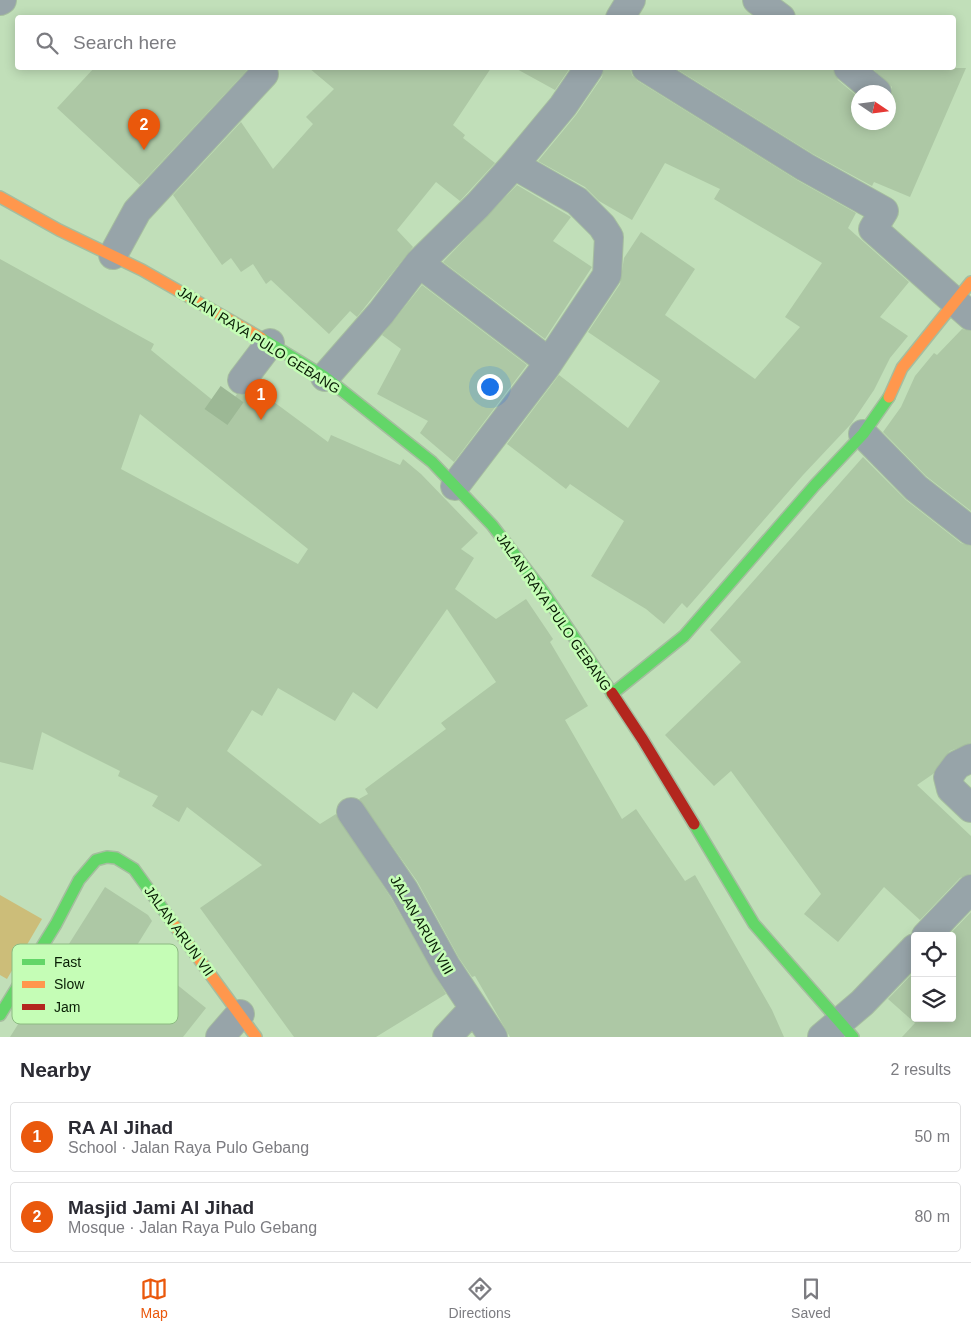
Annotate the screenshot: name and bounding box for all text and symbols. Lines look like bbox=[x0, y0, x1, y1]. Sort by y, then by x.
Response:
search box bbox=[15, 15, 956, 70]
icon: search bbox=[33, 29, 61, 57]
text: Search here bbox=[73, 32, 177, 53]
north arrow bbox=[851, 85, 896, 130]
pin: 2 bbox=[128, 109, 160, 150]
street label: JALAN RAYA PULO GEBANG bbox=[175, 283, 343, 397]
your location bbox=[477, 374, 503, 400]
pin: 1 bbox=[245, 379, 277, 420]
street label: JALAN RAYA PULO GEBANG bbox=[493, 530, 615, 694]
street label: JALAN ARUN VIII bbox=[387, 873, 457, 977]
street label: JALAN ARUN VII bbox=[141, 883, 217, 979]
map controls bbox=[911, 932, 956, 1022]
button: locate bbox=[911, 932, 956, 977]
legend bbox=[12, 944, 178, 1024]
text: Fast bbox=[54, 954, 81, 970]
text: Slow bbox=[54, 976, 85, 992]
button: layers bbox=[911, 977, 956, 1022]
text: Jam bbox=[54, 999, 80, 1015]
text: Nearby bbox=[20, 1058, 91, 1081]
text: 2 results bbox=[891, 1061, 951, 1078]
text: RA Al Jihad bbox=[68, 1117, 173, 1138]
text: 1 bbox=[33, 1128, 41, 1145]
text: 50 m bbox=[914, 1128, 950, 1145]
text: School · Jalan Raya Pulo Gebang bbox=[68, 1139, 309, 1156]
text: Masjid Jami Al Jihad bbox=[68, 1197, 254, 1218]
text: 2 bbox=[33, 1208, 41, 1225]
text: 80 m bbox=[914, 1208, 950, 1225]
text: Mosque · Jalan Raya Pulo Gebang bbox=[68, 1219, 317, 1236]
tab: Map bbox=[140, 1275, 168, 1321]
tab: Directions bbox=[449, 1275, 511, 1321]
tab: Saved bbox=[791, 1275, 831, 1321]

